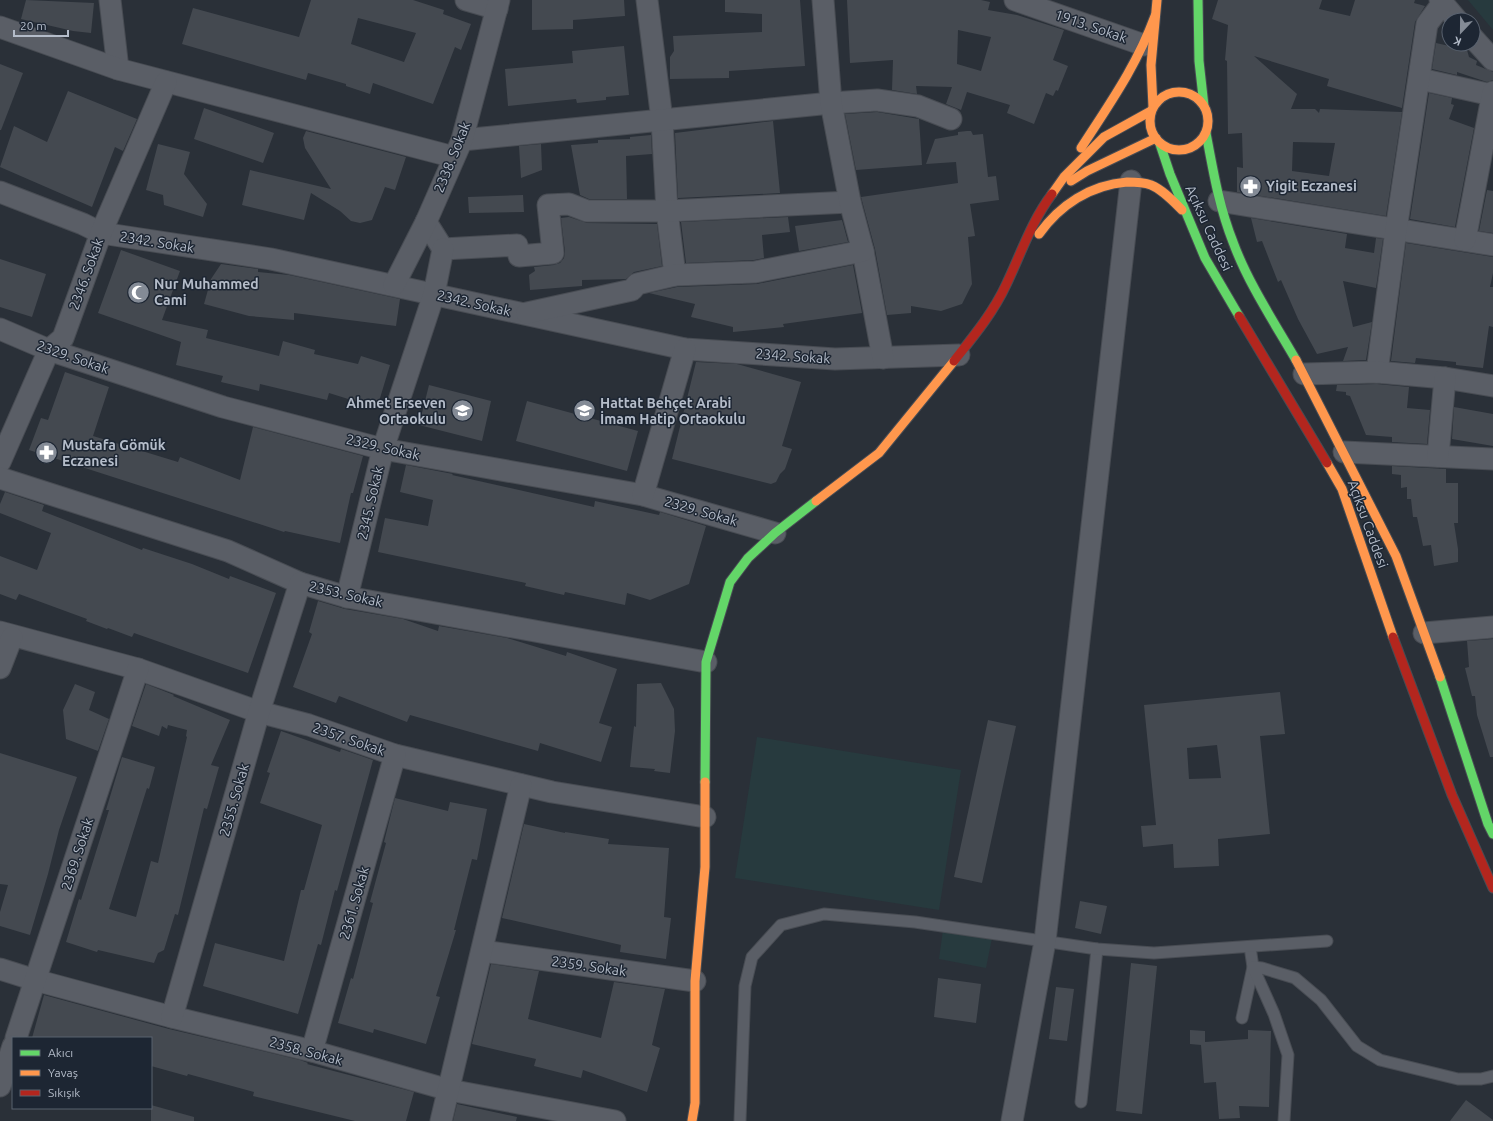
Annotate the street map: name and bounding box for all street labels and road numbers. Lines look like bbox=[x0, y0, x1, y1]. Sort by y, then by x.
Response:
street label: 1913. Sokak bbox=[1053, 6, 1129, 46]
street label: 2338. Sokak bbox=[431, 119, 473, 195]
street label: Açıksu Caddesi bbox=[1182, 183, 1236, 273]
street label: 2342. Sokak bbox=[119, 228, 195, 256]
street label: 2346. Sokak bbox=[66, 236, 106, 312]
street label: 2342. Sokak bbox=[436, 287, 512, 319]
street label: 2329. Sokak bbox=[35, 337, 111, 377]
street label: 2342. Sokak bbox=[755, 345, 831, 367]
street label: 2329. Sokak bbox=[345, 431, 421, 463]
street label: 2345. Sokak bbox=[354, 465, 386, 541]
street label: Açıksu Caddesi bbox=[1345, 478, 1391, 570]
street label: 2329. Sokak bbox=[663, 493, 739, 529]
street label: 2353. Sokak bbox=[308, 578, 384, 610]
street label: 2357. Sokak bbox=[311, 719, 387, 759]
street label: 2355. Sokak bbox=[216, 762, 252, 838]
street label: 2369. Sokak bbox=[58, 816, 96, 892]
street label: 2361. Sokak bbox=[336, 865, 372, 941]
street label: 2359. Sokak bbox=[551, 953, 627, 979]
street label: 2358. Sokak bbox=[268, 1034, 344, 1068]

